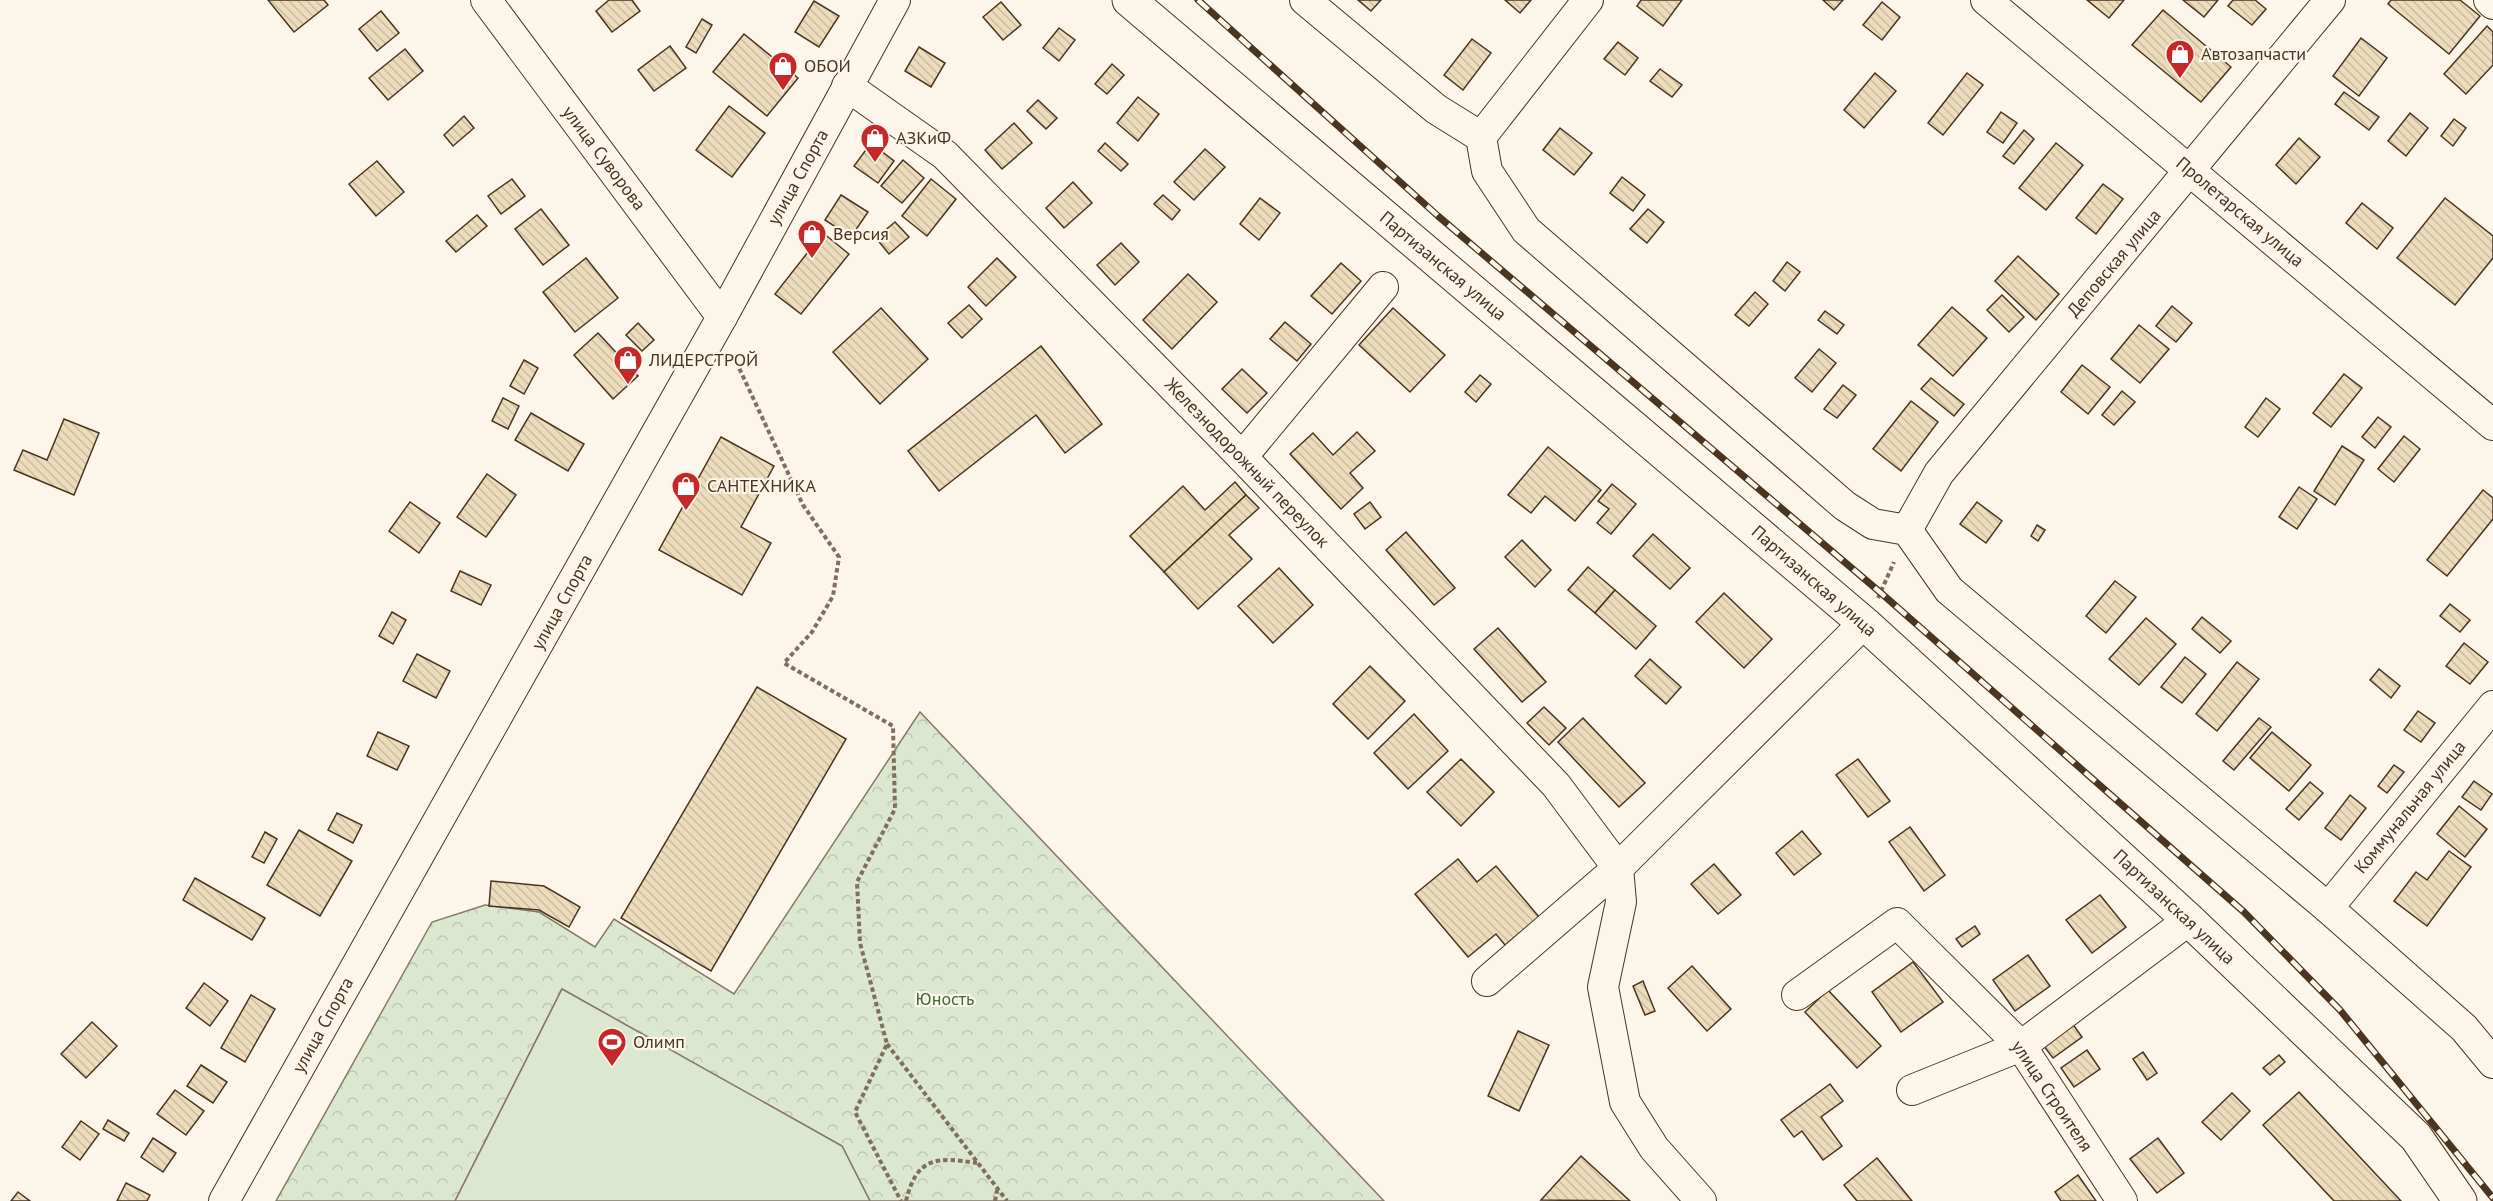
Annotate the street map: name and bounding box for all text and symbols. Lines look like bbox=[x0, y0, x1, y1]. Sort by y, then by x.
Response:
shop icon: Автозапчасти bbox=[2164, 38, 2196, 80]
place label: Автозапчасти bbox=[2201, 42, 2306, 65]
shop icon: ОБОИ bbox=[767, 50, 799, 92]
place label: ОБОИ bbox=[804, 54, 851, 77]
street label: улица Суворова bbox=[558, 101, 651, 215]
shop icon: АЗКиФ bbox=[859, 122, 891, 164]
street label: улица Спорта bbox=[762, 125, 833, 229]
place label: АЗКиФ bbox=[896, 126, 951, 149]
street label: Пролетарская улица bbox=[2172, 151, 2309, 272]
street label: Деповская улица bbox=[2062, 204, 2165, 321]
street label: Партизанская улица bbox=[1375, 206, 1511, 325]
shop icon: Версия bbox=[796, 218, 828, 260]
place label: Версия bbox=[833, 222, 889, 245]
shop icon: ЛИДЕРСТРОЙ bbox=[612, 344, 644, 386]
place label: ЛИДЕРСТРОЙ bbox=[648, 348, 758, 371]
street label: Железнодорожный переулок bbox=[1159, 372, 1335, 553]
shop icon: САНТЕХНИКА bbox=[670, 470, 702, 512]
place label: САНТЕХНИКА bbox=[707, 474, 816, 497]
street label: Партизанская улица bbox=[1747, 520, 1882, 641]
street label: улица Спорта bbox=[526, 550, 597, 654]
street label: Коммунальная улица bbox=[2349, 735, 2470, 878]
street label: Партизанская улица bbox=[2108, 844, 2240, 969]
street label: улица Спорта bbox=[287, 973, 358, 1077]
park label: Юность bbox=[916, 987, 974, 1010]
sports icon: Олимп bbox=[596, 1026, 628, 1068]
place label: Олимп bbox=[633, 1030, 685, 1053]
street label: улица Строителя bbox=[2007, 1036, 2098, 1156]

